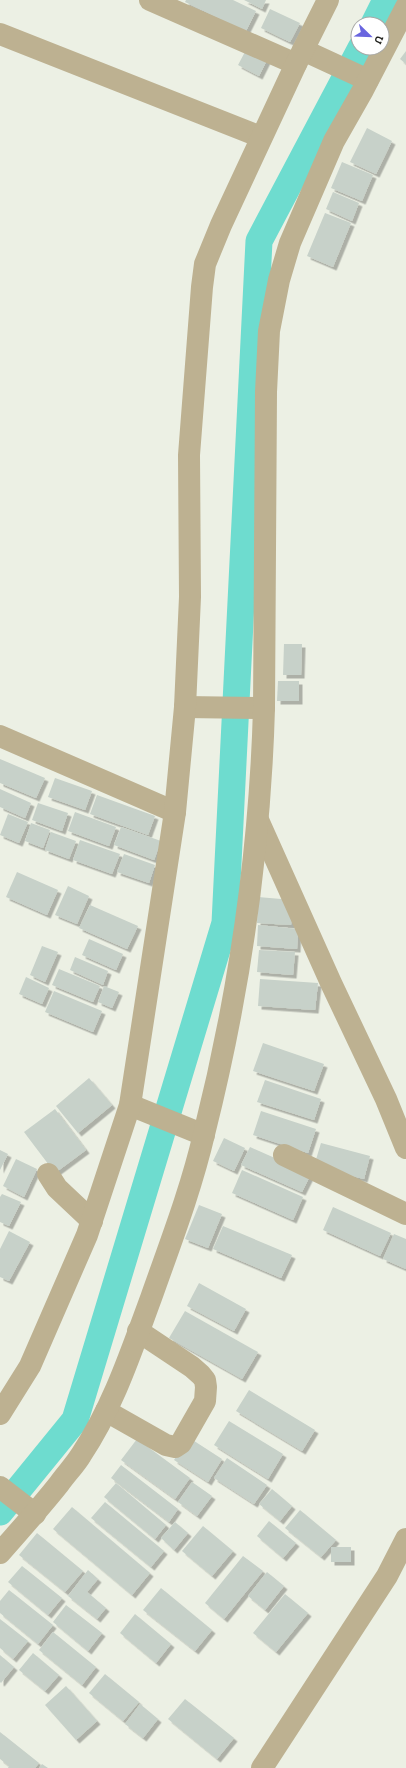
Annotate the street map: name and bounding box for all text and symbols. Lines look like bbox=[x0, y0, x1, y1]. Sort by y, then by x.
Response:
north arrow bbox=[350, 16, 390, 56]
text: U bbox=[371, 34, 386, 46]

